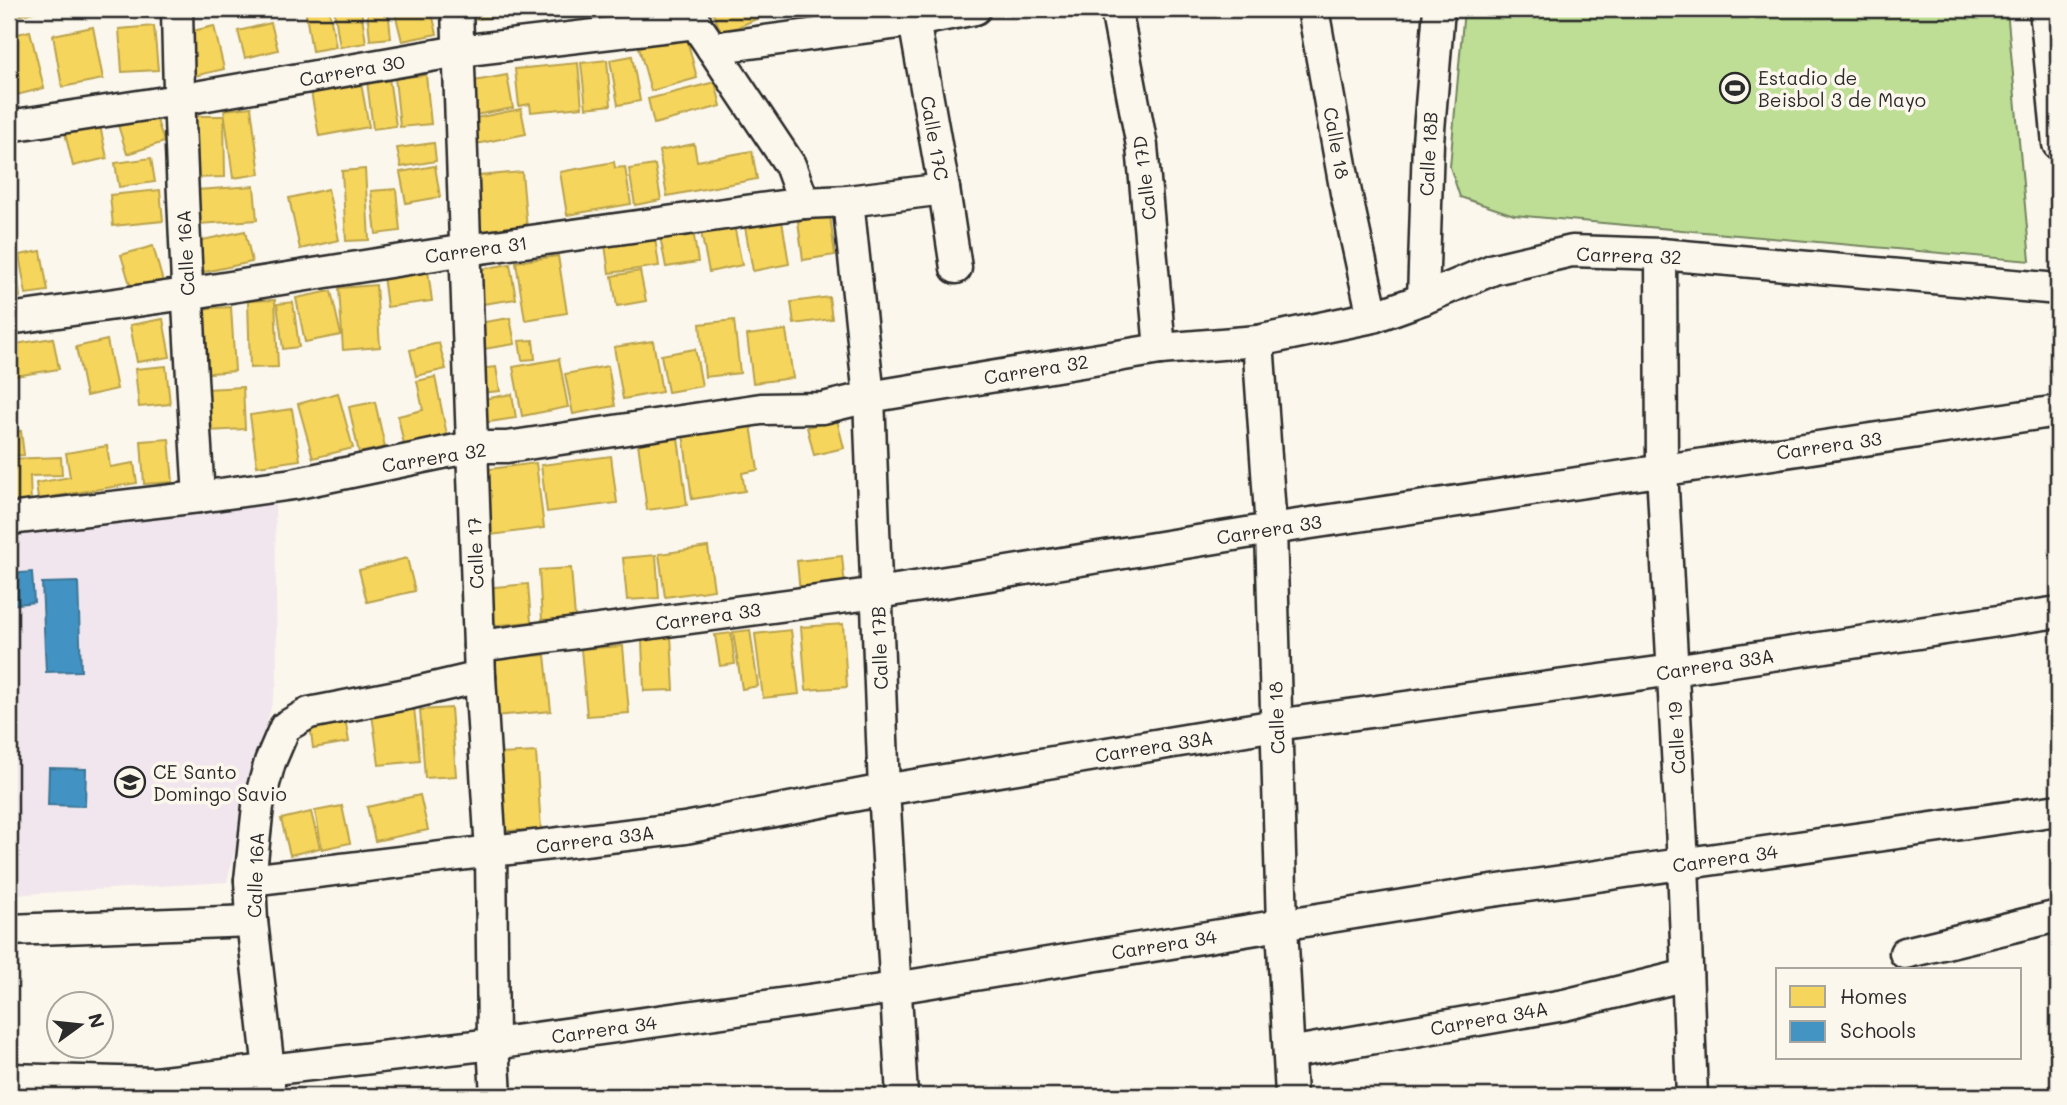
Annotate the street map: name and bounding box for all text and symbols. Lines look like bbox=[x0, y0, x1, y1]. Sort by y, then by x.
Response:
street label: Carrera 30 bbox=[297, 48, 407, 92]
place label: Estadio de Beisbol 3 de Mayo bbox=[1758, 65, 1926, 112]
sports icon: Estadio de Beisbol 3 de Mayo bbox=[1718, 71, 1752, 105]
street label: Calle 17C bbox=[915, 94, 955, 182]
street label: Calle 18 bbox=[1318, 105, 1356, 181]
street label: Calle 18B bbox=[1413, 111, 1443, 197]
street label: Calle 17D bbox=[1126, 134, 1162, 222]
street label: Calle 16A bbox=[170, 209, 200, 297]
street label: Carrera 31 bbox=[423, 229, 529, 269]
street label: Carrera 32 bbox=[1576, 241, 1682, 269]
street label: Carrera 32 bbox=[982, 348, 1090, 390]
street label: Carrera 33 bbox=[1775, 425, 1883, 465]
street label: Carrera 32 bbox=[380, 436, 488, 478]
street label: Carrera 33 bbox=[1215, 508, 1323, 550]
street label: Calle 17 bbox=[461, 517, 489, 589]
street label: Carrera 33 bbox=[654, 596, 762, 636]
street label: Calle 17B bbox=[865, 606, 893, 690]
street label: Carrera 33A bbox=[1654, 642, 1776, 686]
street label: Calle 18 bbox=[1262, 681, 1290, 755]
street label: Calle 19 bbox=[1662, 701, 1690, 775]
street label: Carrera 33A bbox=[1093, 724, 1215, 768]
place label: CE Santo Domingo Savio bbox=[153, 759, 287, 806]
school or university icon: CE Santo Domingo Savio bbox=[113, 765, 147, 799]
street label: Carrera 33A bbox=[534, 819, 656, 859]
street label: Calle 16A bbox=[241, 832, 269, 918]
street label: Carrera 34 bbox=[1671, 838, 1779, 878]
street label: Carrera 34 bbox=[1110, 923, 1218, 965]
legend bbox=[1776, 968, 2022, 1060]
text: Homes bbox=[1840, 982, 1907, 1009]
north arrow bbox=[46, 990, 116, 1060]
street label: Carrera 34A bbox=[1428, 995, 1550, 1041]
street label: Carrera 34 bbox=[550, 1009, 658, 1049]
text: N bbox=[83, 1010, 111, 1031]
text: Schools bbox=[1840, 1016, 1916, 1043]

